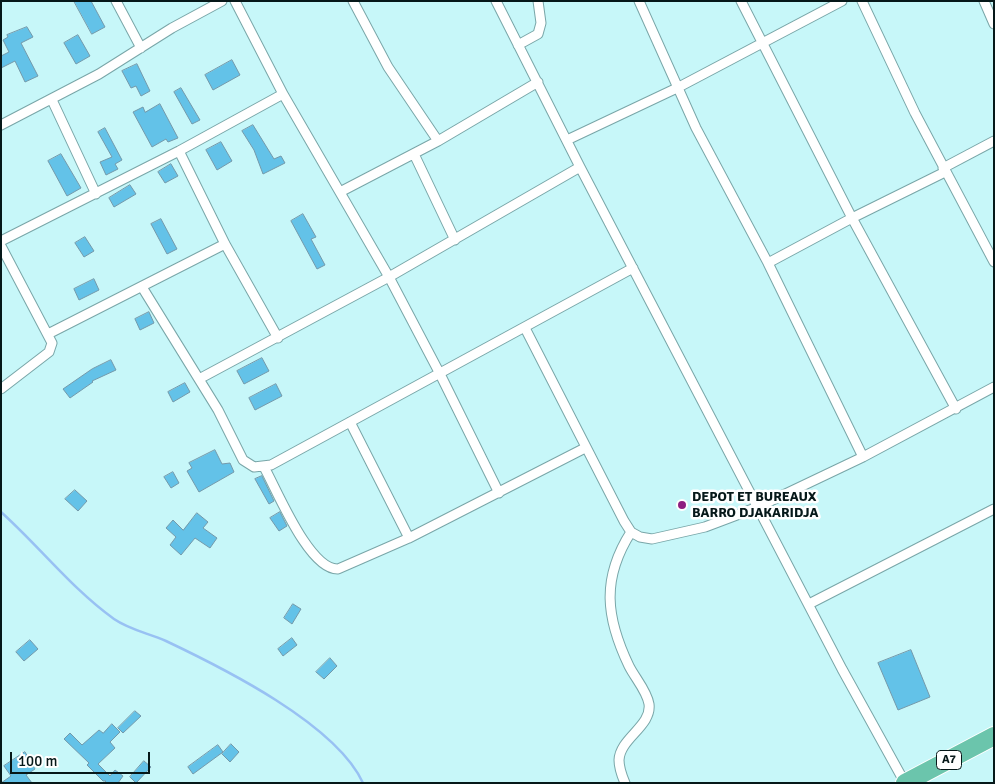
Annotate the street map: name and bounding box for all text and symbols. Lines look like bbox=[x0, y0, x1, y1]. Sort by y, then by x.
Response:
place label: DEPOT ET BUREAUX BARRO DJAKARIDJA bbox=[692, 489, 818, 522]
marker: DEPOT ET BUREAUX BARRO DJAKARIDJA bbox=[676, 499, 688, 511]
scale bar bbox=[12, 742, 152, 774]
road number: A7 bbox=[936, 750, 962, 770]
text: 100 m bbox=[18, 752, 58, 770]

